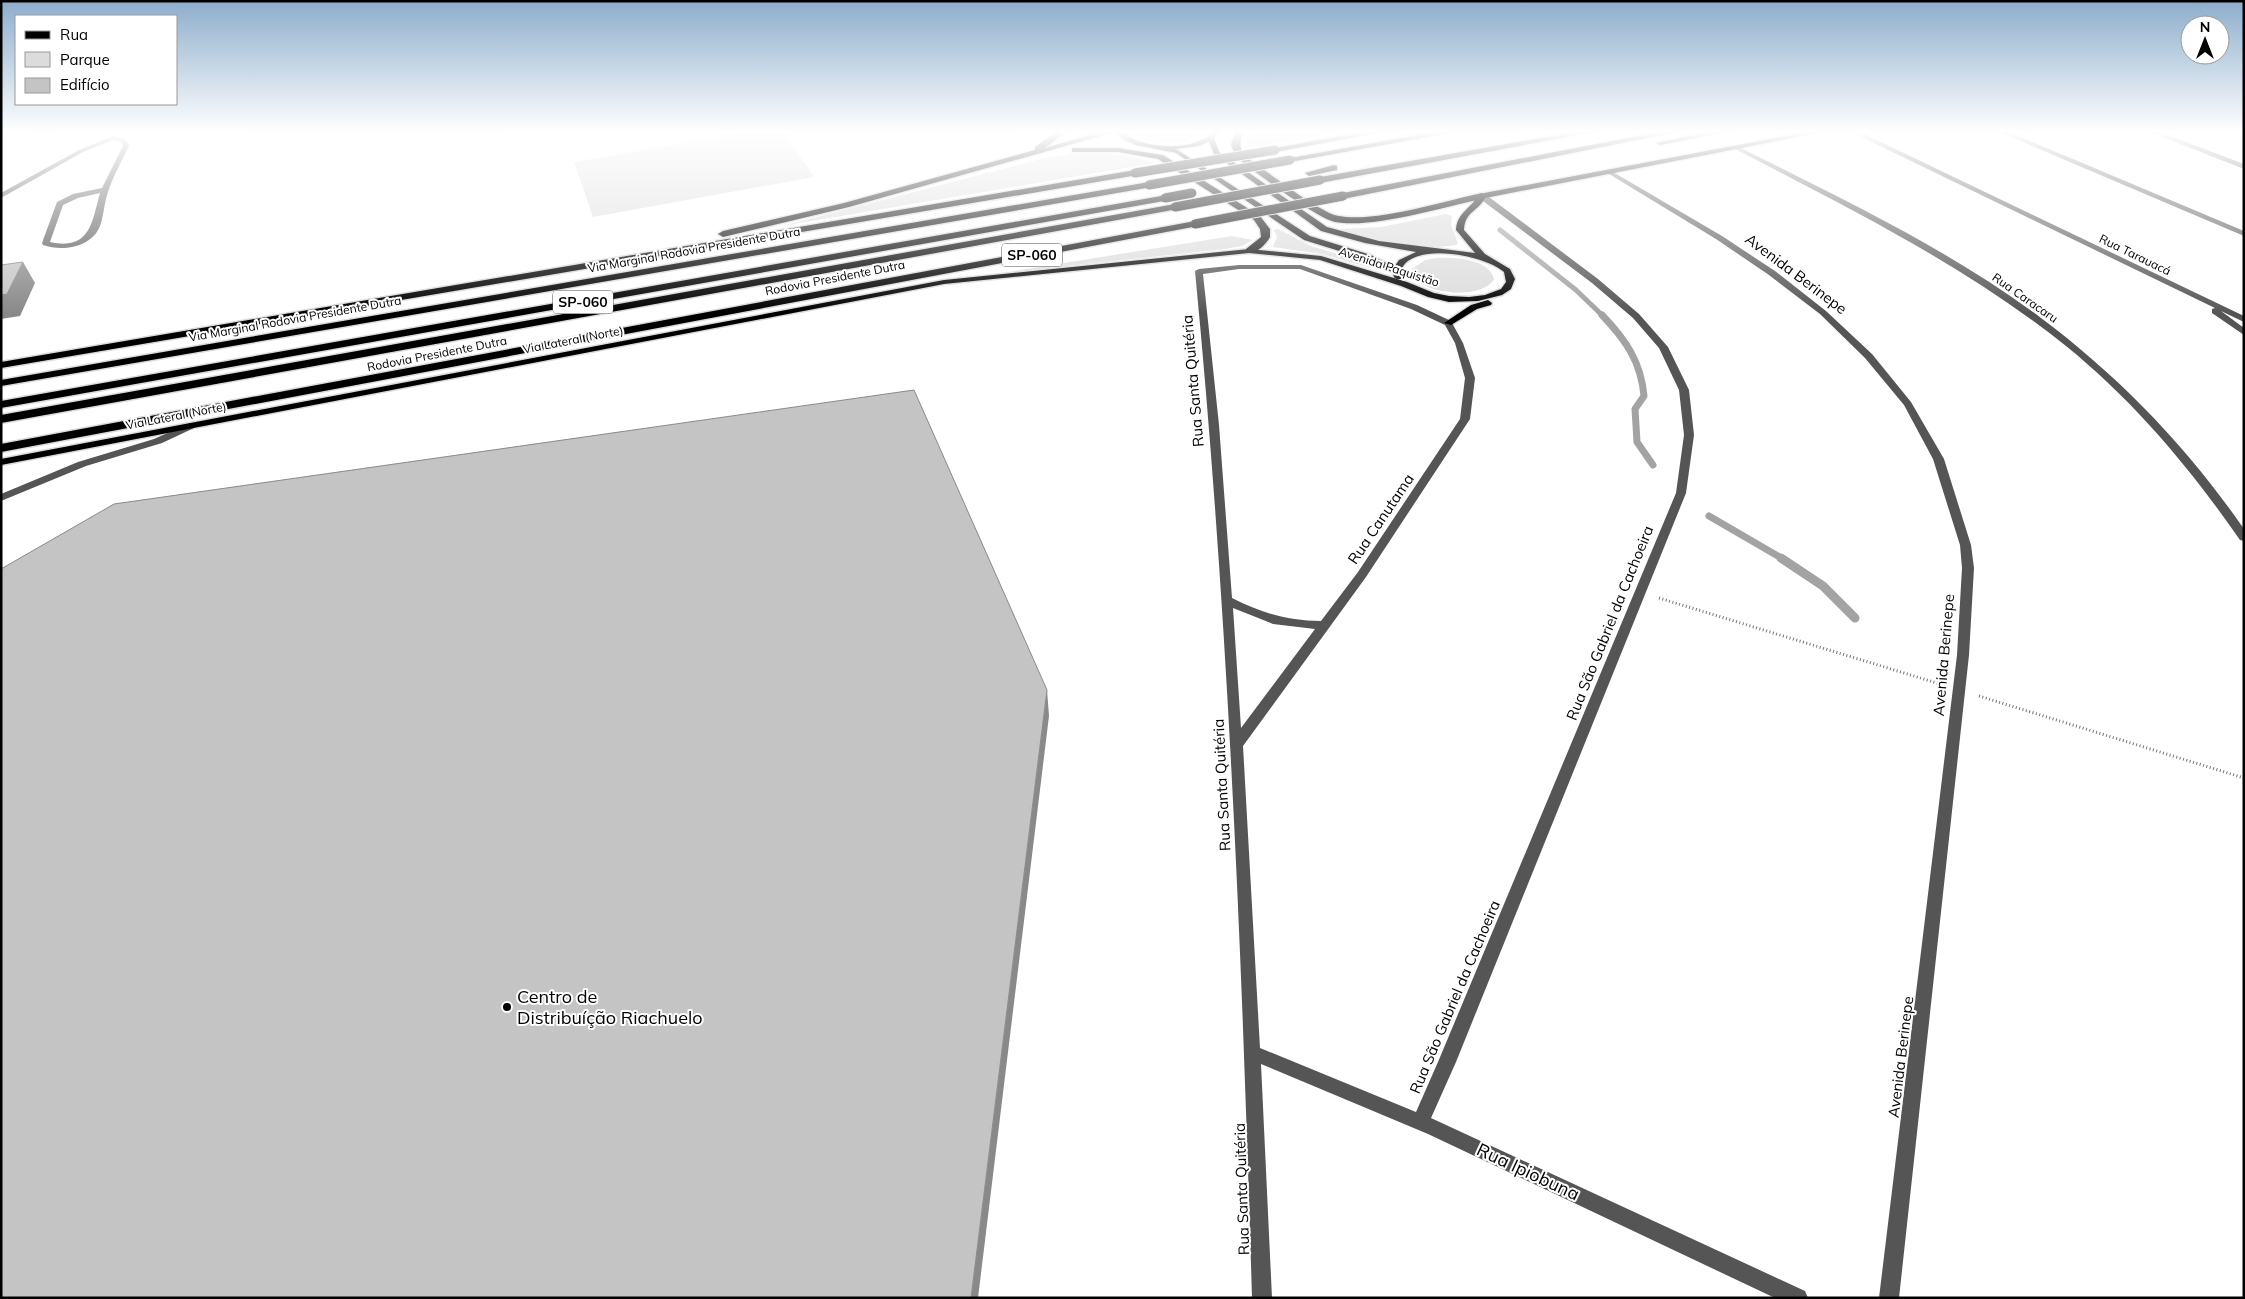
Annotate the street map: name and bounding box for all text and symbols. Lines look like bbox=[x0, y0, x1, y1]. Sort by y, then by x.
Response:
legend bbox=[15, 15, 178, 105]
north arrow bbox=[2180, 15, 2230, 65]
text: N bbox=[2200, 18, 2210, 36]
text: Rua bbox=[60, 25, 88, 44]
text: Parque bbox=[60, 50, 110, 69]
text: Edifício bbox=[60, 75, 110, 94]
street label: Via Marginal Rodovia Presidente Dutra bbox=[586, 223, 801, 276]
street label: Avenida Berinepe bbox=[1742, 229, 1851, 318]
street label: Rua Tarauacá bbox=[2097, 231, 2173, 278]
street label: Avenida Paquistão bbox=[1337, 243, 1441, 290]
road number: SP-060 bbox=[1002, 244, 1062, 266]
street label: Rodovia Presidente Dutra bbox=[764, 257, 906, 298]
street label: Rua Caracaru bbox=[1990, 269, 2061, 326]
road number: SP-060 bbox=[553, 290, 613, 314]
street label: Via Marginal Rodovia Presidente Dutra bbox=[187, 292, 402, 345]
street label: Rua Santa Quitéria bbox=[1177, 314, 1208, 448]
street label: Via Lateral (Norte) bbox=[521, 322, 624, 357]
street label: Rodovia Presidente Dutra bbox=[366, 333, 508, 374]
street label: Via Lateral (Norte) bbox=[124, 398, 227, 433]
street label: Rua Canutama bbox=[1343, 470, 1418, 567]
street label: Rua São Gabriel da Cachoeira bbox=[1562, 523, 1657, 723]
street label: Avenida Berinepe bbox=[1929, 593, 1958, 717]
street label: Rua Santa Quitéria bbox=[1209, 718, 1234, 852]
street label: Rua São Gabriel da Cachoeira bbox=[1405, 897, 1504, 1096]
place label: Centro de Distribuíção Riachuelo bbox=[517, 985, 703, 1029]
street label: Avenida Berinepe bbox=[1884, 995, 1917, 1119]
marker: Centro de Distribuíção Riachuelo bbox=[501, 1001, 513, 1013]
street label: Rua Santa Quitéria bbox=[1230, 1123, 1253, 1256]
street label: Rua Ipiobuna bbox=[1473, 1138, 1583, 1205]

